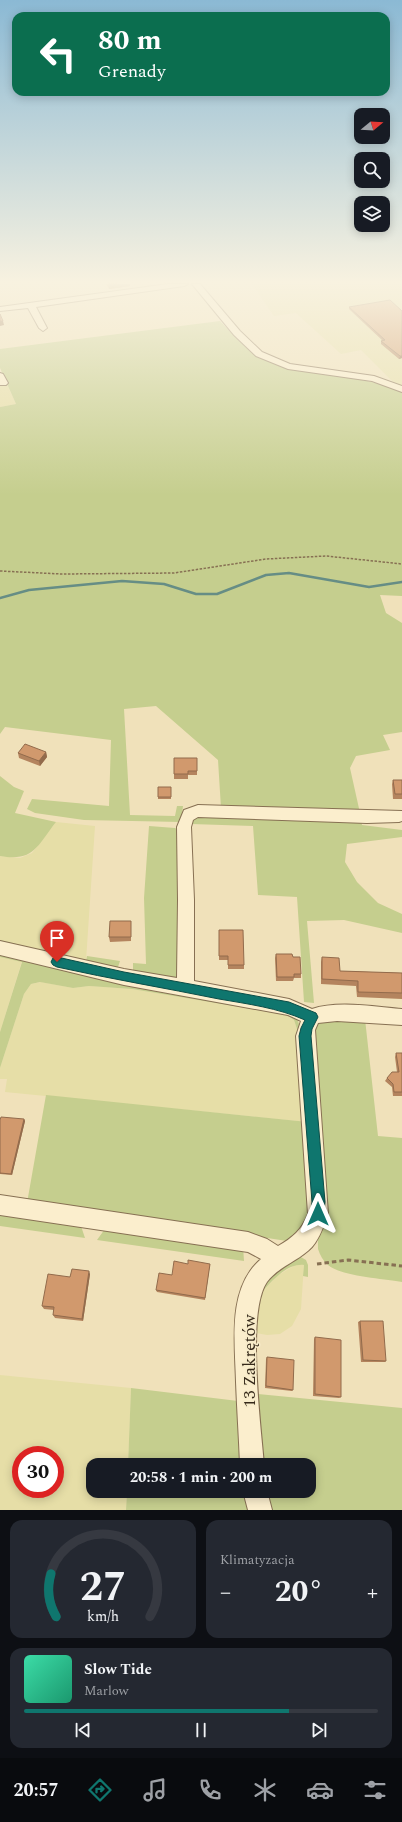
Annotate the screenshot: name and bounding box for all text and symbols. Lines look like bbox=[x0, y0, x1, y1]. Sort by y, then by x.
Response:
text: 80 m bbox=[98, 19, 162, 62]
icon: left bbox=[32, 28, 84, 80]
text: Grenady bbox=[98, 58, 166, 85]
north arrow bbox=[354, 108, 390, 144]
map controls bbox=[354, 108, 390, 232]
button: search bbox=[354, 152, 390, 188]
button: layers bbox=[354, 196, 390, 232]
pin bbox=[40, 921, 74, 962]
icon: arrive bbox=[46, 927, 68, 949]
position arrow bbox=[297, 1193, 339, 1235]
street label: 13 Zakrętów bbox=[237, 1313, 263, 1407]
speed limit sign: 30 bbox=[12, 1446, 64, 1498]
text: 20:58 · 1 min · 200 m bbox=[130, 1466, 272, 1489]
text: Klimatyzacja bbox=[220, 1550, 295, 1570]
text: 27 bbox=[80, 1556, 126, 1619]
text: 20° bbox=[275, 1569, 323, 1615]
text: − bbox=[220, 1576, 231, 1609]
text: + bbox=[367, 1576, 378, 1609]
text: km/h bbox=[87, 1606, 119, 1628]
text: Slow Tide bbox=[84, 1658, 152, 1681]
text: Marlow bbox=[84, 1681, 129, 1701]
icon: previous bbox=[72, 1719, 94, 1741]
icon: pause bbox=[190, 1719, 212, 1741]
icon: next bbox=[308, 1719, 330, 1741]
icon: directions bbox=[86, 1776, 114, 1804]
icon: music bbox=[141, 1776, 169, 1804]
icon: phone bbox=[196, 1776, 224, 1804]
icon: climate bbox=[251, 1776, 279, 1804]
icon: car bbox=[306, 1776, 334, 1804]
icon: filters bbox=[361, 1776, 389, 1804]
text: 20:57 bbox=[13, 1777, 59, 1804]

